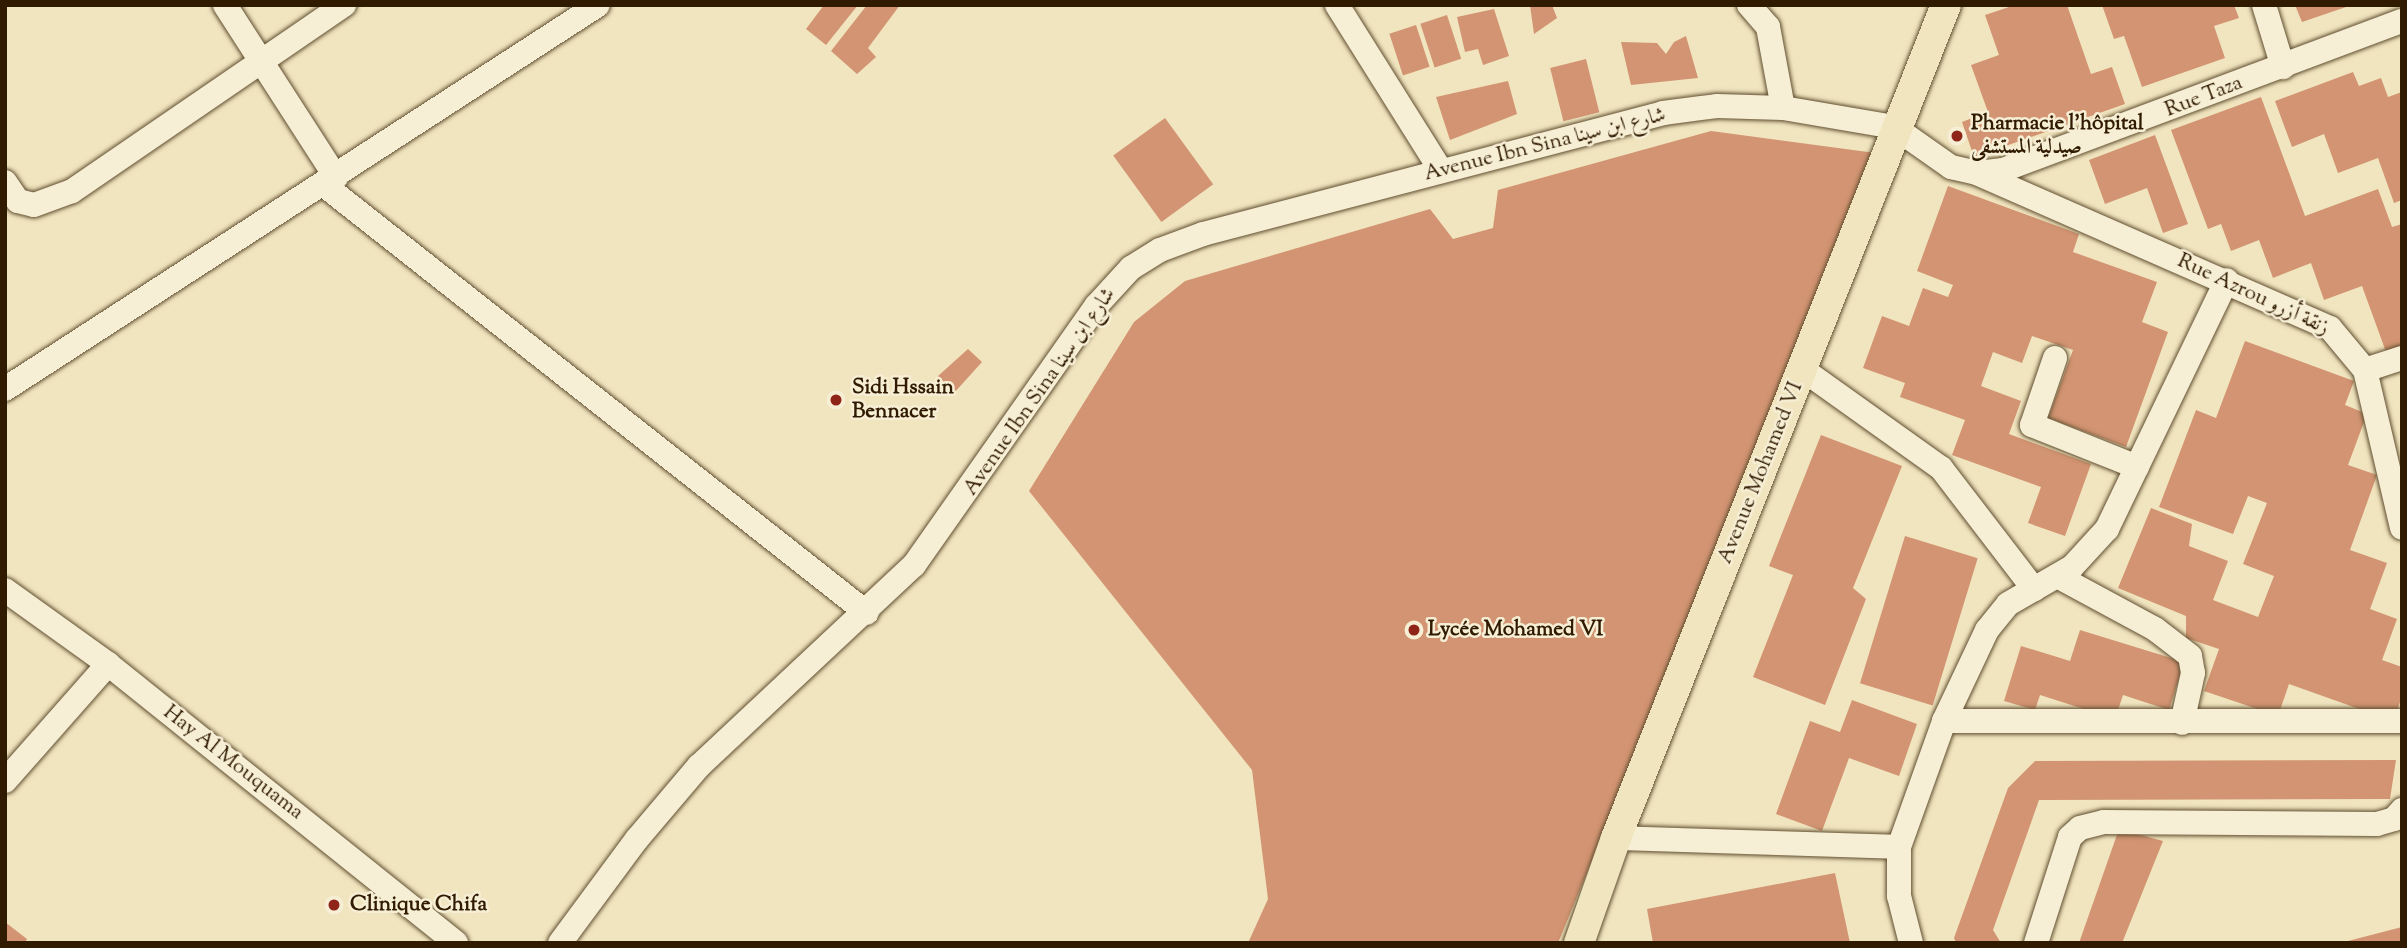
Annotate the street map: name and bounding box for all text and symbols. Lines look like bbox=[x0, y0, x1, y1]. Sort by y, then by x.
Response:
street label: Rue Taza bbox=[2162, 71, 2246, 123]
street label: Avenue Ibn Sina شارع ابن سينا bbox=[1422, 103, 1668, 187]
place label: Pharmacie l'hôpital صيدلية المستشفى bbox=[1971, 111, 2144, 161]
marker: Pharmacie l'hôpital صيدلية المستشفى bbox=[1949, 128, 1965, 144]
street label: Rue Azrou زنقة أزرو bbox=[2173, 249, 2333, 341]
street label: Avenue Ibn Sina شارع ابن سينا bbox=[959, 283, 1121, 501]
place label: Sidi Hssain Bennacer bbox=[852, 375, 954, 425]
street label: Avenue Mohamed VI bbox=[1713, 378, 1809, 568]
marker: Sidi Hssain Bennacer bbox=[826, 390, 846, 410]
place label: Lycée Mohamed VI bbox=[1428, 617, 1603, 643]
marker: Lycée Mohamed VI bbox=[1406, 622, 1422, 638]
street label: Hay Al Mouquama bbox=[158, 700, 308, 826]
place label: Clinique Chifa bbox=[350, 892, 487, 918]
marker: Clinique Chifa bbox=[324, 895, 344, 915]

